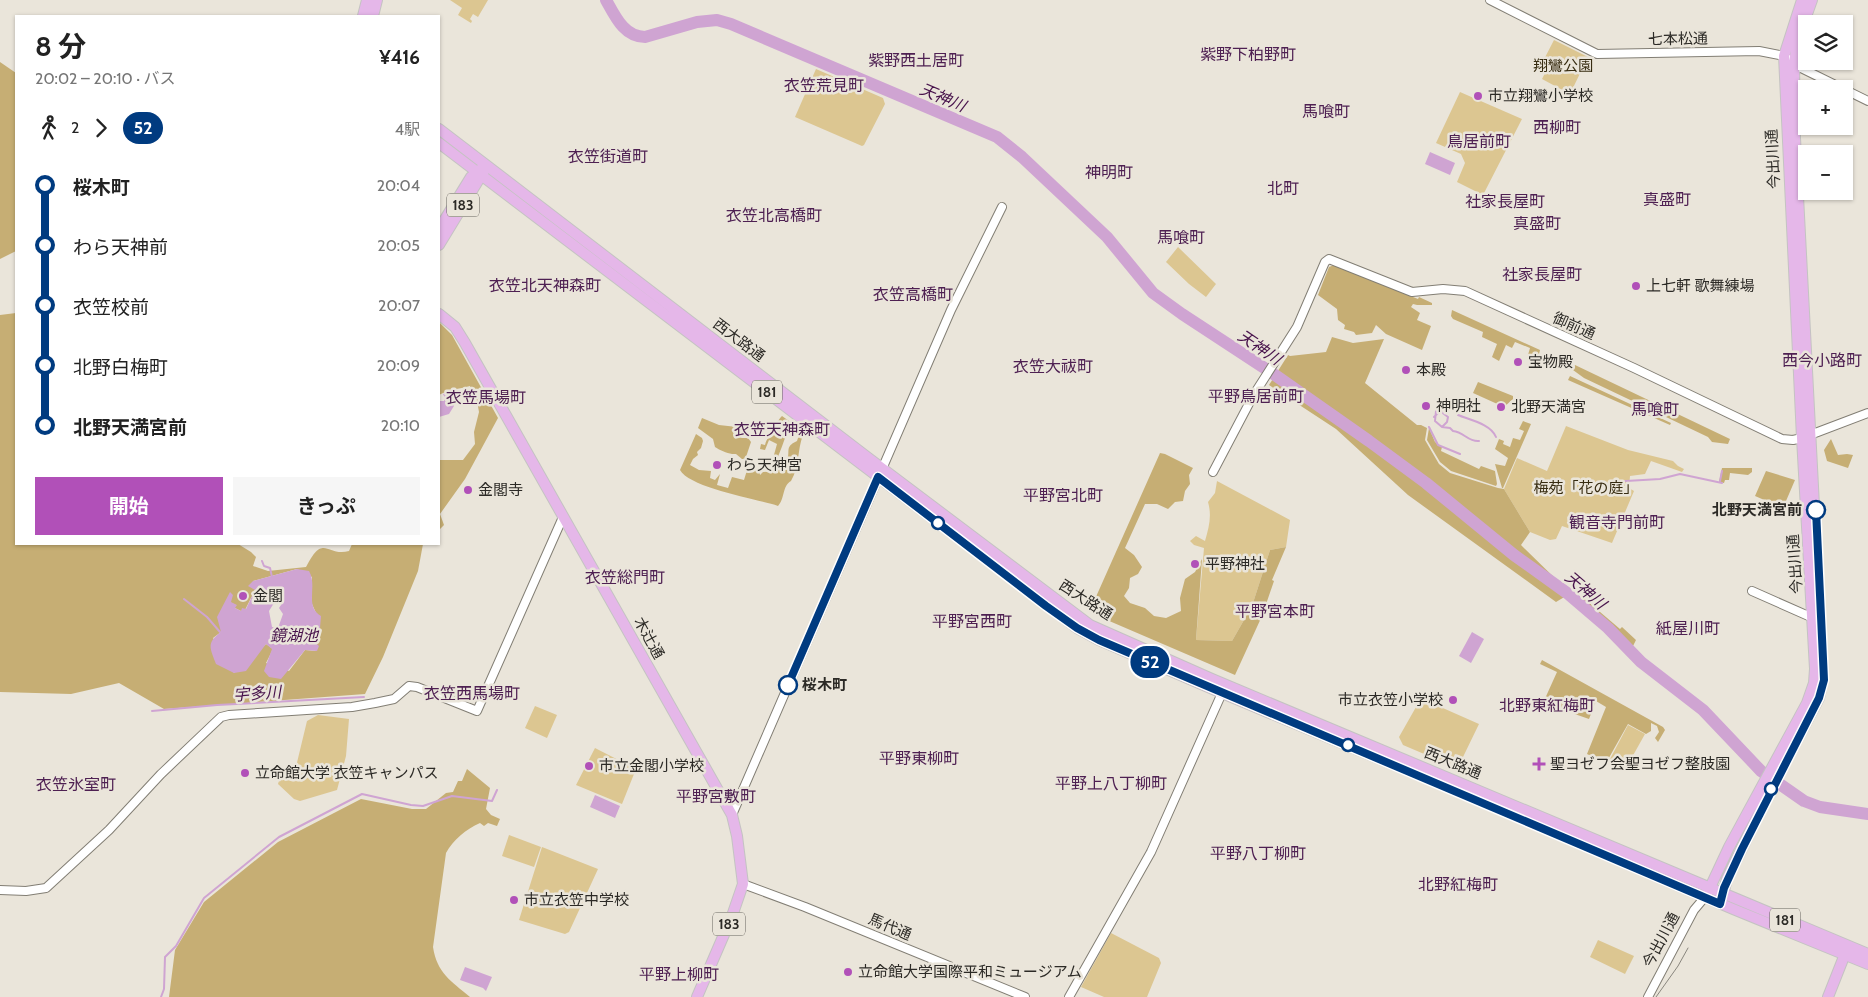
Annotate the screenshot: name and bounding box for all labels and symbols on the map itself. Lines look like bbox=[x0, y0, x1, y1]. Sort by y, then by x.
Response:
street label: 七本松通 bbox=[1648, 29, 1708, 49]
district label: 紫野下柏野町 bbox=[1200, 45, 1296, 64]
district label: 紫野西土居町 bbox=[868, 51, 964, 70]
park label: 翔鸞公園 bbox=[1533, 57, 1593, 75]
district label: 衣笠荒見町 bbox=[784, 76, 864, 95]
water label: 天神川 bbox=[917, 79, 970, 116]
place label: 市立翔鸞小学校 bbox=[1488, 87, 1593, 105]
marker: 市立翔鸞小学校 bbox=[1472, 90, 1484, 102]
district label: 馬喰町 bbox=[1302, 102, 1350, 121]
district label: 西柳町 bbox=[1533, 118, 1581, 137]
street label: 今出川通 bbox=[1762, 129, 1784, 189]
district label: 鳥居前町 bbox=[1447, 132, 1511, 151]
district label: 衣笠街道町 bbox=[568, 147, 648, 166]
district label: 神明町 bbox=[1085, 163, 1133, 182]
district label: 北町 bbox=[1267, 179, 1299, 198]
district label: 真盛町 bbox=[1643, 190, 1691, 209]
district label: 社家長屋町 bbox=[1465, 192, 1545, 211]
road number: 183 bbox=[447, 194, 479, 216]
district label: 衣笠北高橋町 bbox=[726, 206, 822, 225]
district label: 真盛町 bbox=[1513, 214, 1561, 233]
district label: 馬喰町 bbox=[1157, 228, 1205, 247]
district label: 社家長屋町 bbox=[1502, 265, 1582, 284]
district label: 衣笠北天神森町 bbox=[489, 276, 601, 295]
place label: 上七軒 歌舞練場 bbox=[1646, 277, 1754, 295]
marker: 上七軒 歌舞練場 bbox=[1630, 280, 1642, 292]
district label: 衣笠高橋町 bbox=[873, 285, 953, 304]
street label: 御前通 bbox=[1550, 309, 1598, 343]
street label: 西大路通 bbox=[710, 315, 768, 365]
water label: 天神川 bbox=[1235, 326, 1287, 370]
district label: 西今小路町 bbox=[1782, 351, 1862, 370]
place label: 宝物殿 bbox=[1528, 353, 1573, 371]
marker: 宝物殿 bbox=[1512, 356, 1524, 368]
district label: 衣笠大祓町 bbox=[1013, 357, 1093, 376]
place label: 本殿 bbox=[1416, 361, 1446, 379]
marker: 本殿 bbox=[1400, 364, 1412, 376]
road number: 181 bbox=[752, 381, 782, 404]
district label: 平野鳥居前町 bbox=[1208, 387, 1304, 406]
district label: 衣笠馬場町 bbox=[446, 388, 526, 407]
place label: 神明社 bbox=[1436, 397, 1481, 415]
place label: 北野天満宮 bbox=[1511, 398, 1586, 416]
marker: 神明社 bbox=[1420, 400, 1432, 412]
district label: 馬喰町 bbox=[1631, 400, 1679, 419]
marker: 北野天満宮 bbox=[1495, 401, 1507, 413]
district label: 衣笠天神森町 bbox=[734, 420, 830, 439]
place label: わら天神宮 bbox=[727, 456, 802, 474]
marker: わら天神宮 bbox=[711, 459, 723, 471]
park label: 梅苑「花の庭」 bbox=[1533, 479, 1639, 497]
place label: 金閣寺 bbox=[478, 481, 523, 499]
marker: 金閣寺 bbox=[462, 484, 474, 496]
district label: 平野宮北町 bbox=[1023, 486, 1103, 505]
marker: 北野天満宮前 bbox=[1806, 500, 1826, 520]
place label: 北野天満宮前 bbox=[1712, 501, 1802, 519]
district label: 観音寺門前町 bbox=[1569, 513, 1665, 532]
unlabelled marker bbox=[931, 516, 945, 530]
street label: 今出川通 bbox=[1784, 533, 1806, 595]
place label: 平野神社 bbox=[1205, 555, 1265, 573]
marker: 平野神社 bbox=[1189, 558, 1201, 570]
water label: 天神川 bbox=[1561, 567, 1612, 615]
district label: 衣笠総門町 bbox=[585, 568, 665, 587]
street label: 西大路通 bbox=[1056, 576, 1116, 624]
place label: 金閣 bbox=[253, 587, 283, 605]
marker: 金閣 bbox=[237, 590, 249, 602]
district label: 平野宮本町 bbox=[1235, 602, 1315, 621]
district label: 平野宮西町 bbox=[932, 612, 1012, 631]
street label: 木辻通 bbox=[630, 614, 668, 662]
district label: 紙屋川町 bbox=[1656, 619, 1720, 638]
water label: 鏡湖池 bbox=[270, 626, 320, 645]
line badge: 52 bbox=[1128, 646, 1172, 678]
marker: 桜木町 bbox=[778, 675, 798, 695]
place label: 桜木町 bbox=[802, 676, 847, 694]
water label: 宇多川 bbox=[232, 682, 284, 705]
district label: 衣笠西馬場町 bbox=[424, 684, 520, 703]
place label: 市立衣笠小学校 bbox=[1338, 691, 1443, 709]
marker: 市立衣笠小学校 bbox=[1447, 694, 1459, 706]
district label: 北野東紅梅町 bbox=[1499, 696, 1595, 715]
unlabelled marker bbox=[1341, 738, 1355, 752]
street label: 西大路通 bbox=[1422, 743, 1484, 783]
district label: 平野東柳町 bbox=[879, 749, 959, 768]
place label: 聖ヨゼフ会聖ヨゼフ整肢園 bbox=[1550, 755, 1730, 773]
place label: 市立金閣小学校 bbox=[599, 757, 704, 775]
marker: 聖ヨゼフ会聖ヨゼフ整肢園 bbox=[1532, 757, 1546, 771]
marker: 市立金閣小学校 bbox=[583, 760, 595, 772]
place label: 立命館大学 衣笠キャンパス bbox=[255, 764, 438, 782]
marker: 立命館大学 衣笠キャンパス bbox=[239, 767, 251, 779]
district label: 平野上八丁柳町 bbox=[1055, 774, 1167, 793]
district label: 衣笠氷室町 bbox=[36, 775, 116, 794]
unlabelled marker bbox=[1764, 782, 1778, 796]
district label: 平野宮敷町 bbox=[676, 787, 756, 806]
district label: 平野八丁柳町 bbox=[1210, 844, 1306, 863]
district label: 北野紅梅町 bbox=[1418, 875, 1498, 894]
place label: 市立衣笠中学校 bbox=[524, 891, 629, 909]
marker: 市立衣笠中学校 bbox=[508, 894, 520, 906]
road number: 181 bbox=[1770, 908, 1800, 932]
street label: 今出川通 bbox=[1639, 909, 1683, 971]
street label: 馬代通 bbox=[866, 910, 914, 944]
road number: 183 bbox=[713, 912, 745, 936]
place label: 立命館大学国際平和ミュージアム bbox=[858, 963, 1082, 981]
district label: 平野上柳町 bbox=[639, 965, 719, 984]
marker: 立命館大学国際平和ミュージアム bbox=[842, 966, 854, 978]

